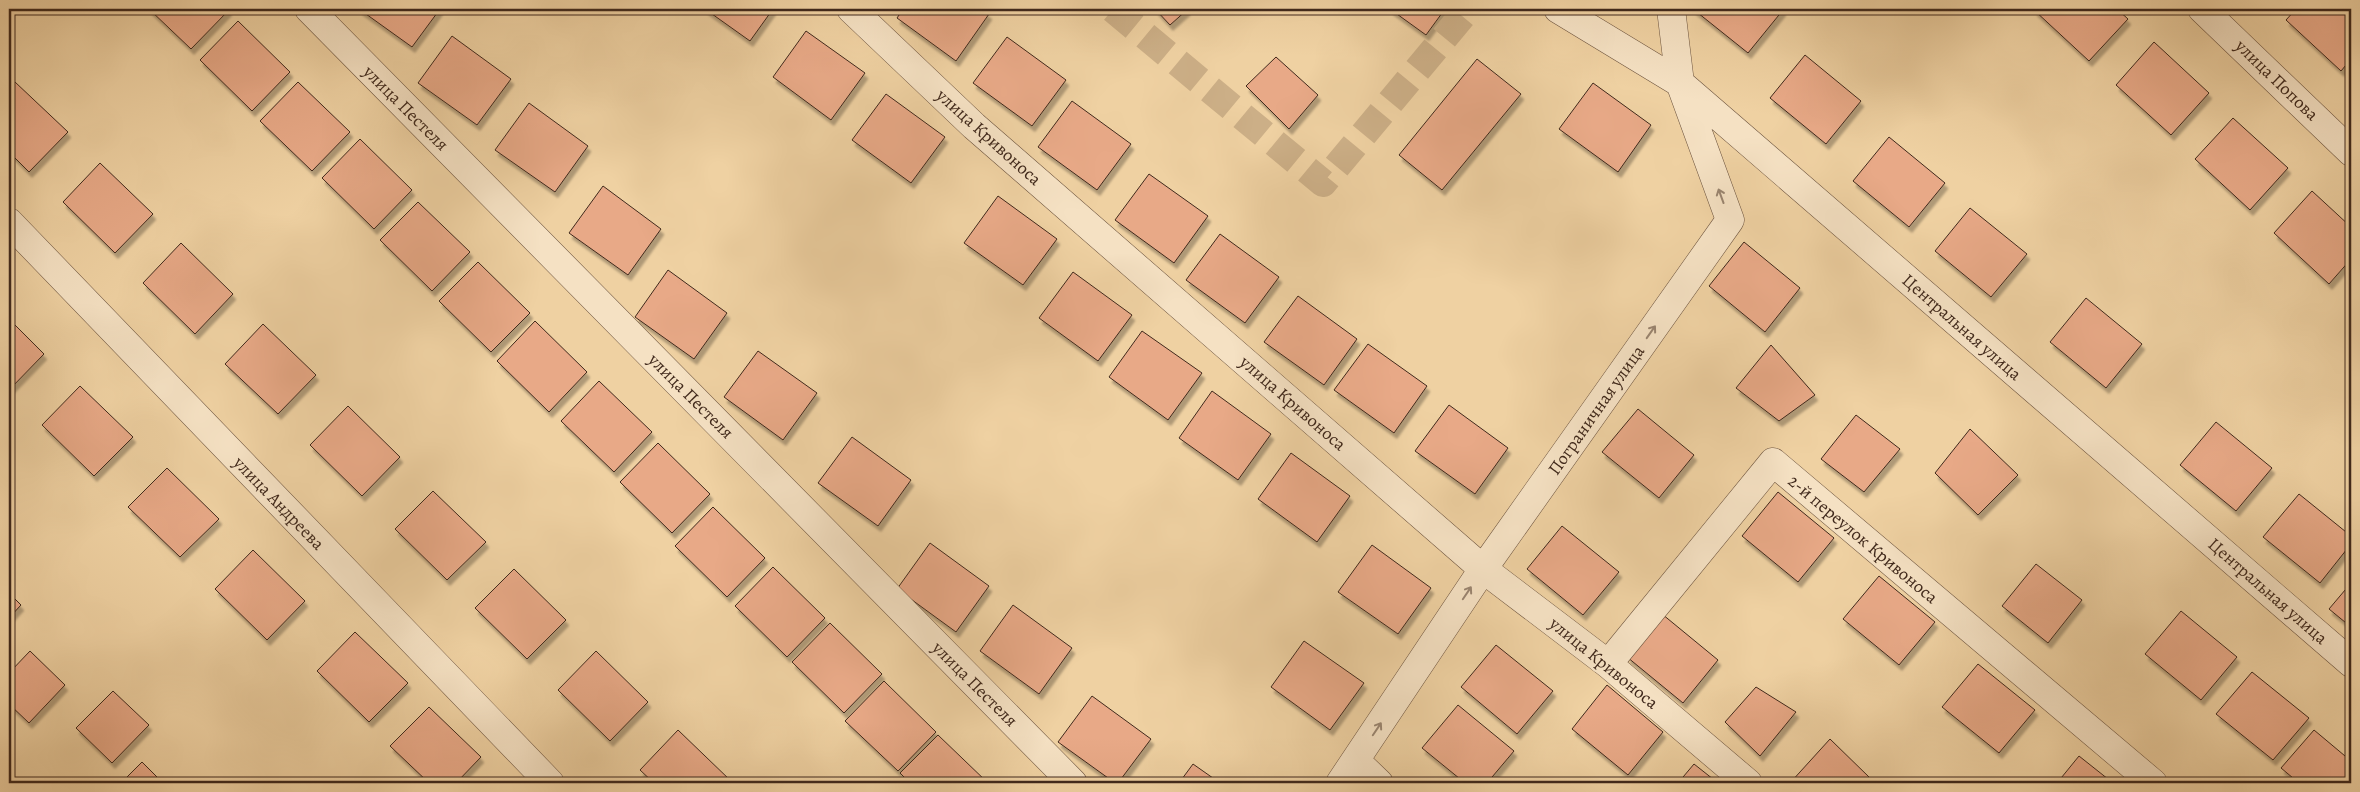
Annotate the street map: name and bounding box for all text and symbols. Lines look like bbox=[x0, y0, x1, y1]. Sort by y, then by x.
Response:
street label: улица Попова bbox=[2229, 33, 2324, 126]
street label: улица Пестеля bbox=[357, 59, 454, 156]
street label: улица Кривоноса bbox=[931, 83, 1047, 191]
one-way arrow bbox=[1716, 188, 1725, 204]
street label: Центральная улица bbox=[1897, 268, 2027, 386]
one-way arrow bbox=[1646, 325, 1656, 339]
street label: Пограничная улица bbox=[1542, 340, 1650, 480]
street label: улица Пестеля bbox=[642, 347, 739, 444]
street label: улица Кривоноса bbox=[1234, 349, 1352, 456]
street label: улица Андреева bbox=[227, 450, 330, 556]
street label: 2-й переулок Кривоноса bbox=[1783, 469, 1944, 609]
street label: Центральная улица bbox=[2203, 532, 2333, 650]
one-way arrow bbox=[1462, 587, 1472, 601]
street label: улица Кривоноса bbox=[1544, 611, 1664, 715]
street label: улица Пестеля bbox=[926, 635, 1023, 732]
one-way arrow bbox=[1372, 722, 1382, 736]

